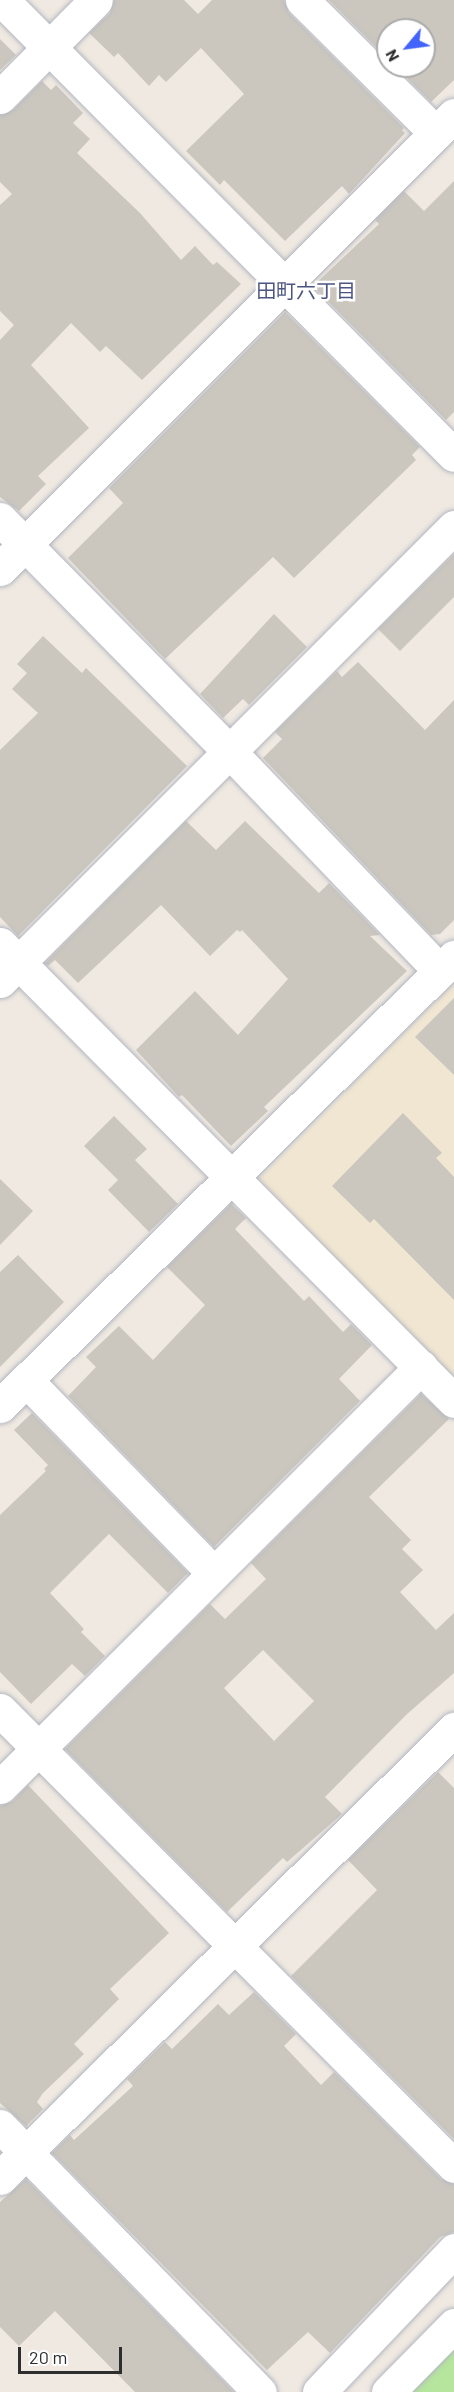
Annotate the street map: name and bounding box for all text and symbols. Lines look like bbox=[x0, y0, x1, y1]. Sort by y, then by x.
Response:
north arrow bbox=[376, 18, 436, 78]
text: N bbox=[381, 47, 402, 65]
district label: 田町六丁目 bbox=[256, 278, 356, 302]
scale bar bbox=[21, 2335, 124, 2373]
text: 20 m bbox=[29, 2346, 67, 2368]

